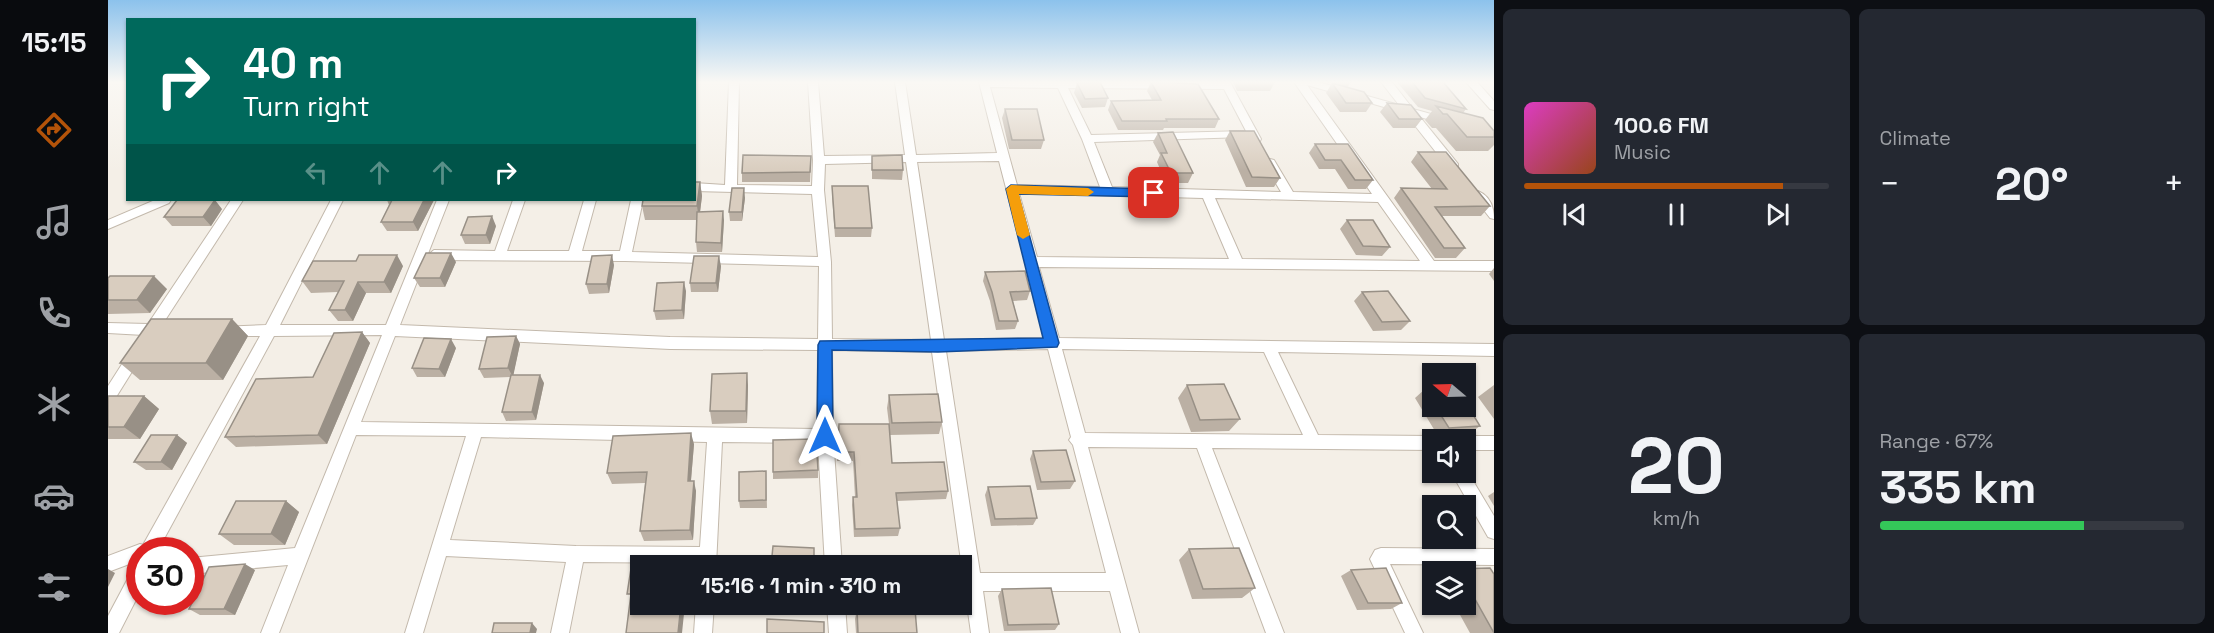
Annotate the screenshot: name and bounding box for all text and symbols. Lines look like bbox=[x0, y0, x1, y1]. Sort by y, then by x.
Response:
text: 15:15 bbox=[22, 25, 86, 60]
text: 40 m bbox=[243, 37, 343, 90]
icon: right bbox=[144, 42, 222, 120]
text: Turn right bbox=[243, 89, 370, 124]
icon: directions bbox=[33, 109, 75, 151]
text: 100.6 FM bbox=[1614, 111, 1709, 139]
text: Climate bbox=[1880, 125, 1951, 151]
text: Music bbox=[1614, 139, 1671, 165]
icon: left bbox=[300, 156, 333, 189]
icon: ahead bbox=[363, 156, 396, 189]
icon: ahead bbox=[426, 156, 459, 189]
icon: right bbox=[489, 156, 522, 189]
text: 20° bbox=[1995, 156, 2069, 213]
text: − bbox=[1880, 163, 1900, 205]
text: + bbox=[2164, 163, 2184, 205]
pin bbox=[1128, 167, 1179, 218]
icon: arrive bbox=[1137, 176, 1170, 209]
icon: previous bbox=[1558, 198, 1591, 231]
icon: pause bbox=[1660, 198, 1693, 231]
icon: next bbox=[1761, 198, 1794, 231]
icon: music bbox=[33, 201, 75, 243]
icon: phone bbox=[33, 292, 75, 334]
north arrow bbox=[1422, 363, 1476, 417]
map controls bbox=[1422, 363, 1476, 615]
icon: climate bbox=[33, 383, 75, 425]
position arrow bbox=[793, 404, 857, 468]
text: 20 bbox=[1628, 416, 1725, 516]
text: Range · 67% bbox=[1880, 428, 1993, 454]
button: sound bbox=[1422, 429, 1476, 483]
text: 335 km bbox=[1880, 459, 2036, 516]
icon: car bbox=[33, 475, 75, 517]
button: search bbox=[1422, 495, 1476, 549]
text: km/h bbox=[1652, 505, 1700, 531]
speed limit sign: 30 bbox=[126, 537, 204, 615]
button: layers bbox=[1422, 561, 1476, 615]
icon: filters bbox=[33, 566, 75, 608]
text: 15:16 · 1 min · 310 m bbox=[701, 571, 901, 599]

